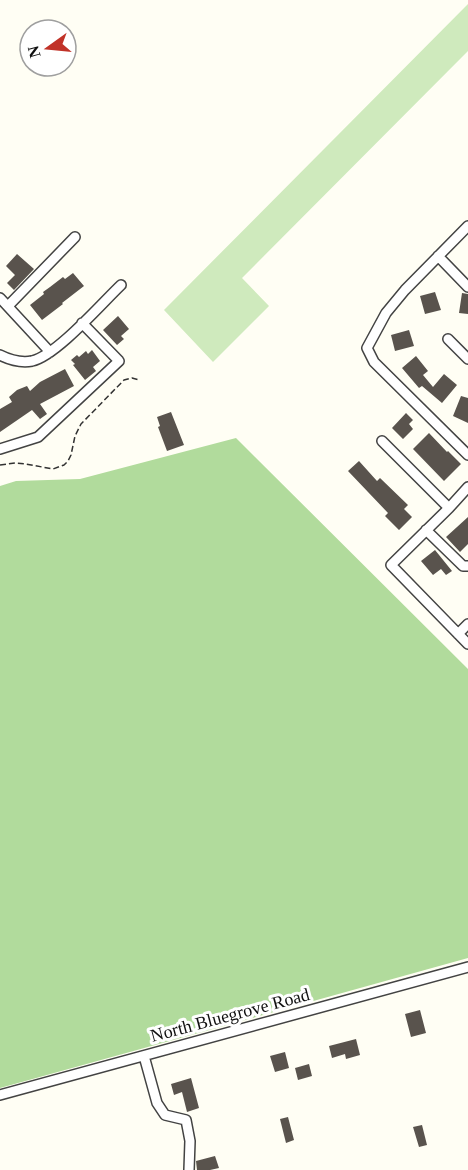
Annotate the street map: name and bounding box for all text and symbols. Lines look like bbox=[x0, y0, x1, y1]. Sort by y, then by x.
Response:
north arrow bbox=[18, 18, 78, 78]
text: N bbox=[24, 44, 44, 60]
street label: North Bluegrove Road bbox=[148, 984, 312, 1046]

